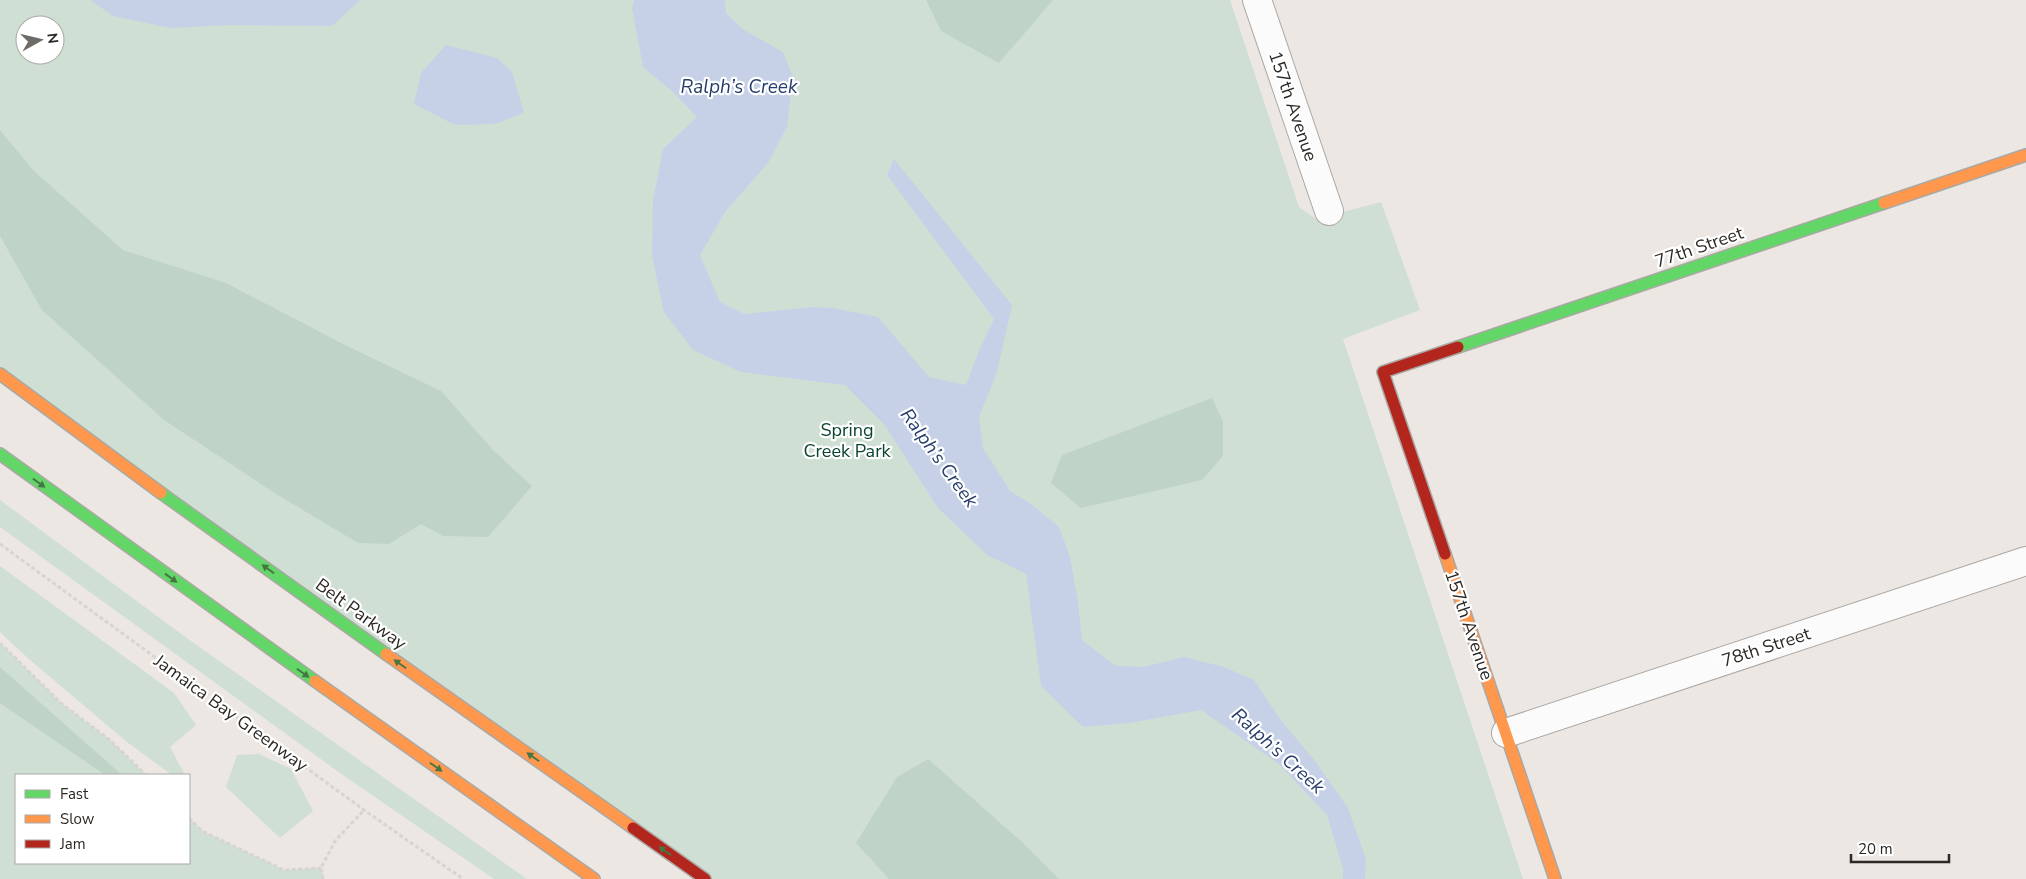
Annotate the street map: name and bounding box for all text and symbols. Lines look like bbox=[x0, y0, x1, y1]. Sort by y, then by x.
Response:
north arrow bbox=[15, 15, 65, 65]
text: N bbox=[42, 32, 63, 45]
street label: 157th Avenue bbox=[1263, 48, 1323, 164]
water label: Ralph’s Creek bbox=[681, 74, 798, 100]
street label: 77th Street bbox=[1652, 220, 1747, 273]
water label: Ralph’s Creek bbox=[894, 403, 984, 513]
park label: Spring Creek Park bbox=[803, 418, 892, 463]
one-way arrow bbox=[32, 478, 46, 488]
one-way arrow bbox=[261, 564, 275, 574]
street label: 157th Avenue bbox=[1439, 567, 1499, 683]
one-way arrow bbox=[164, 573, 178, 583]
street label: Belt Parkway bbox=[311, 573, 412, 656]
street label: 78th Street bbox=[1719, 621, 1814, 673]
street label: Jamaica Bay Greenway bbox=[148, 648, 313, 777]
one-way arrow bbox=[394, 658, 407, 669]
one-way arrow bbox=[296, 668, 310, 678]
water label: Ralph’s Creek bbox=[1226, 702, 1330, 800]
one-way arrow bbox=[526, 752, 540, 762]
one-way arrow bbox=[429, 762, 442, 772]
legend bbox=[15, 774, 190, 864]
text: Fast bbox=[60, 784, 89, 804]
text: Slow bbox=[60, 809, 95, 829]
scale bar bbox=[1851, 832, 1948, 864]
text: Jam bbox=[59, 834, 86, 854]
text: 20 m bbox=[1858, 839, 1893, 859]
one-way arrow bbox=[659, 846, 672, 856]

